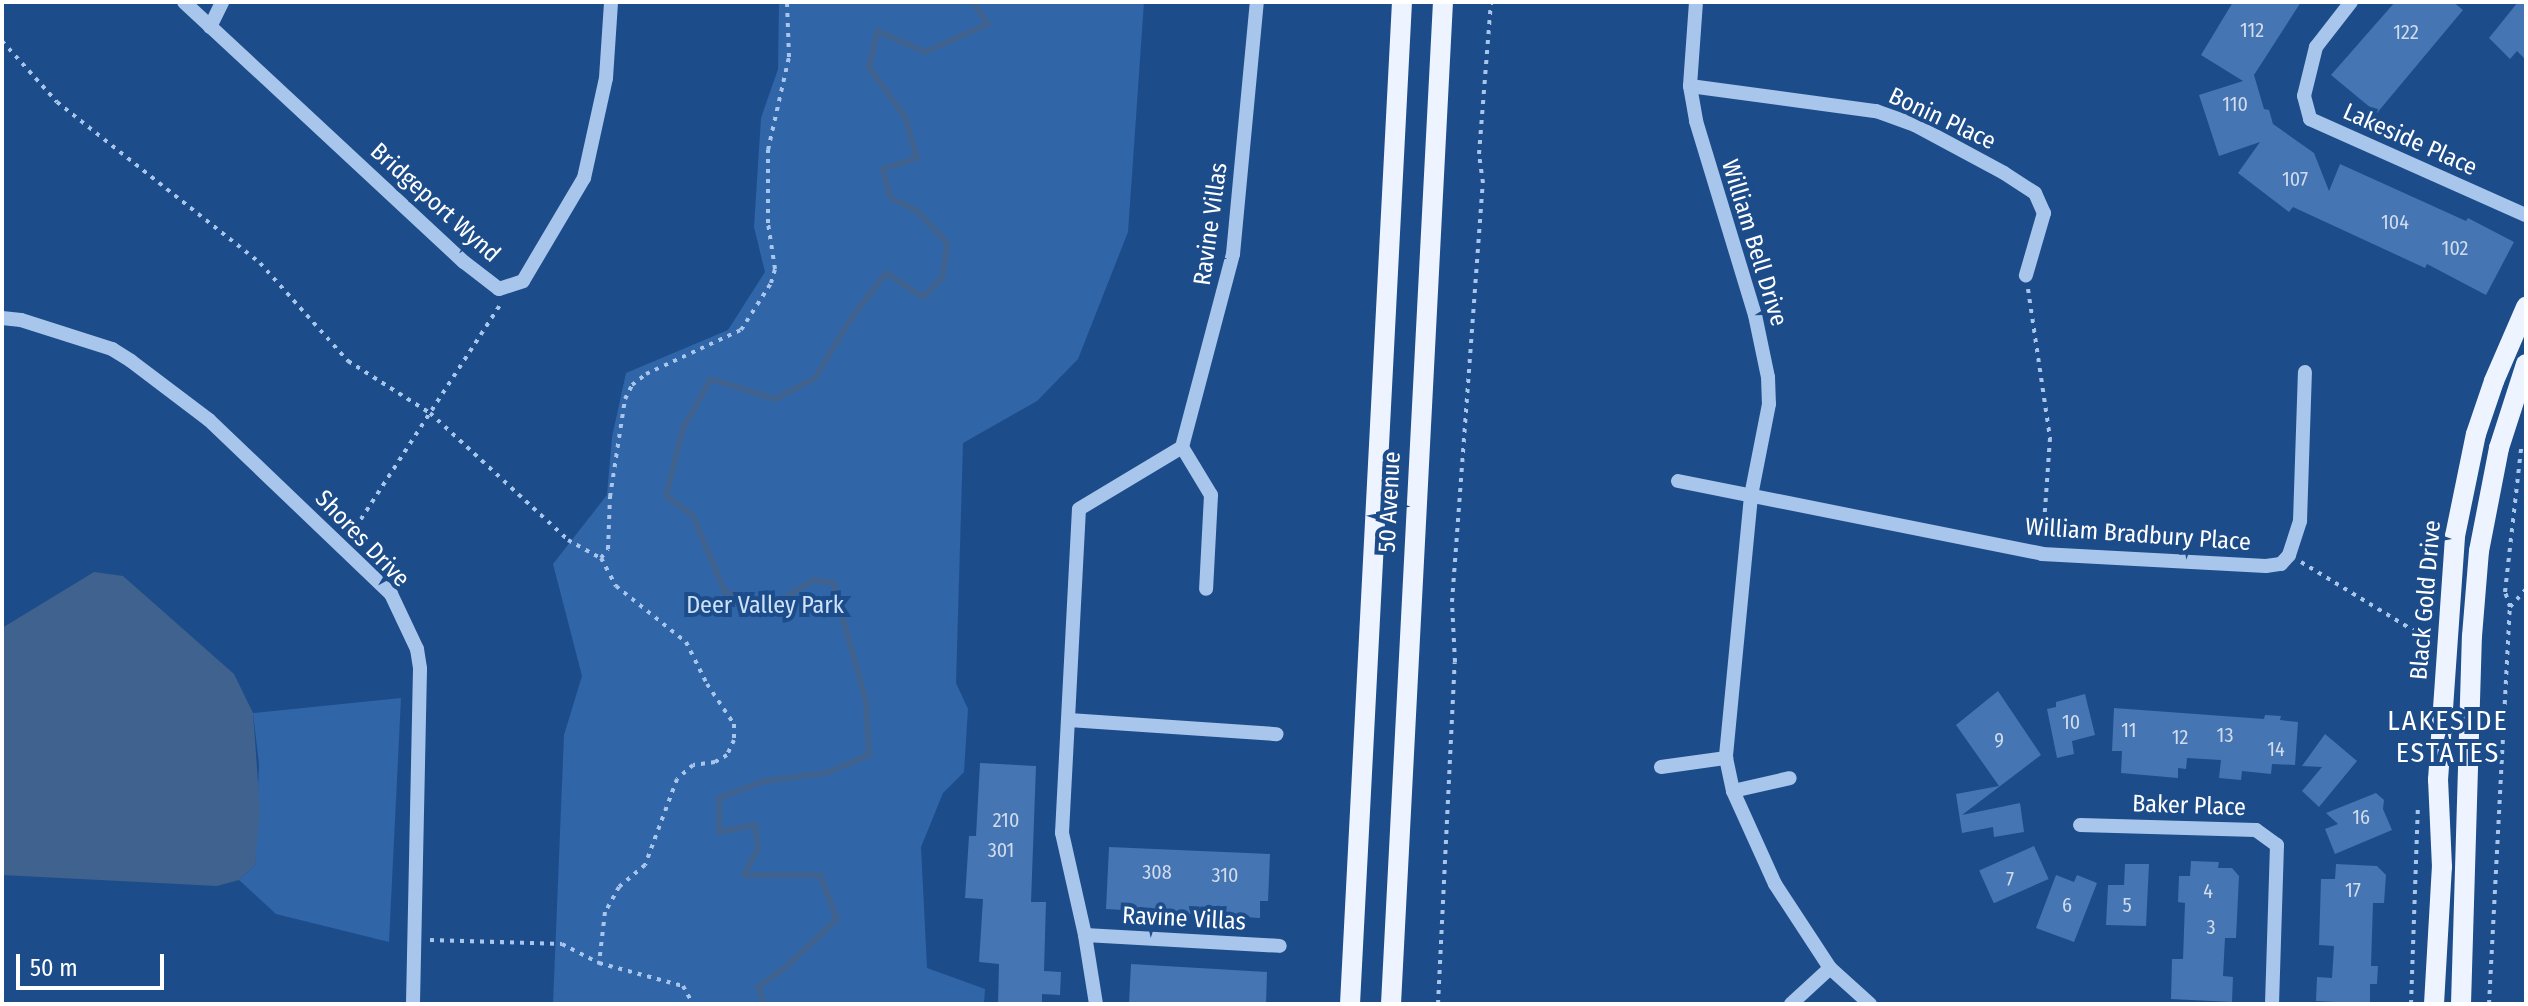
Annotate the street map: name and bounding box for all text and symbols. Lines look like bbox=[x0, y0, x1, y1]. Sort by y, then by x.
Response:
house number: 112 bbox=[2240, 18, 2264, 42]
house number: 122 bbox=[2393, 20, 2419, 44]
street label: Bonin Place bbox=[1884, 82, 2000, 156]
house number: 110 bbox=[2222, 92, 2248, 116]
street label: Lakeside Place bbox=[2339, 98, 2481, 182]
street label: Bridgeport Wynd bbox=[364, 137, 506, 269]
street label: William Bell Drive bbox=[1715, 156, 1793, 330]
street label: Ravine Villas bbox=[1188, 161, 1234, 287]
house number: 107 bbox=[2282, 167, 2308, 191]
house number: 104 bbox=[2381, 210, 2409, 234]
house number: 102 bbox=[2442, 236, 2468, 260]
street label: 50 Avenue bbox=[1373, 451, 1407, 553]
street label: Shores Drive bbox=[309, 485, 415, 593]
street label: William Bradbury Place bbox=[2024, 513, 2252, 557]
street label: Black Gold Drive bbox=[2405, 519, 2447, 681]
park label: Deer Valley Park bbox=[686, 592, 844, 620]
district label: LAKESIDE ESTATES bbox=[2387, 704, 2509, 770]
house number: 10 bbox=[2062, 710, 2080, 734]
house number: 11 bbox=[2121, 718, 2137, 742]
house number: 13 bbox=[2217, 723, 2233, 747]
house number: 12 bbox=[2172, 725, 2188, 749]
house number: 9 bbox=[1994, 728, 2004, 752]
house number: 14 bbox=[2267, 737, 2285, 761]
street label: Baker Place bbox=[2132, 790, 2246, 822]
house number: 16 bbox=[2352, 805, 2370, 829]
house number: 210 bbox=[993, 808, 1019, 832]
house number: 301 bbox=[988, 838, 1014, 862]
house number: 308 bbox=[1142, 860, 1172, 884]
house number: 310 bbox=[1212, 863, 1238, 887]
house number: 7 bbox=[2006, 867, 2014, 891]
house number: 17 bbox=[2345, 878, 2361, 902]
house number: 4 bbox=[2203, 879, 2213, 903]
house number: 6 bbox=[2062, 893, 2072, 917]
house number: 5 bbox=[2122, 893, 2132, 917]
street label: Ravine Villas bbox=[1121, 901, 1247, 937]
house number: 3 bbox=[2206, 915, 2216, 939]
scale bar bbox=[20, 938, 168, 988]
text: 50 m bbox=[30, 954, 78, 982]

